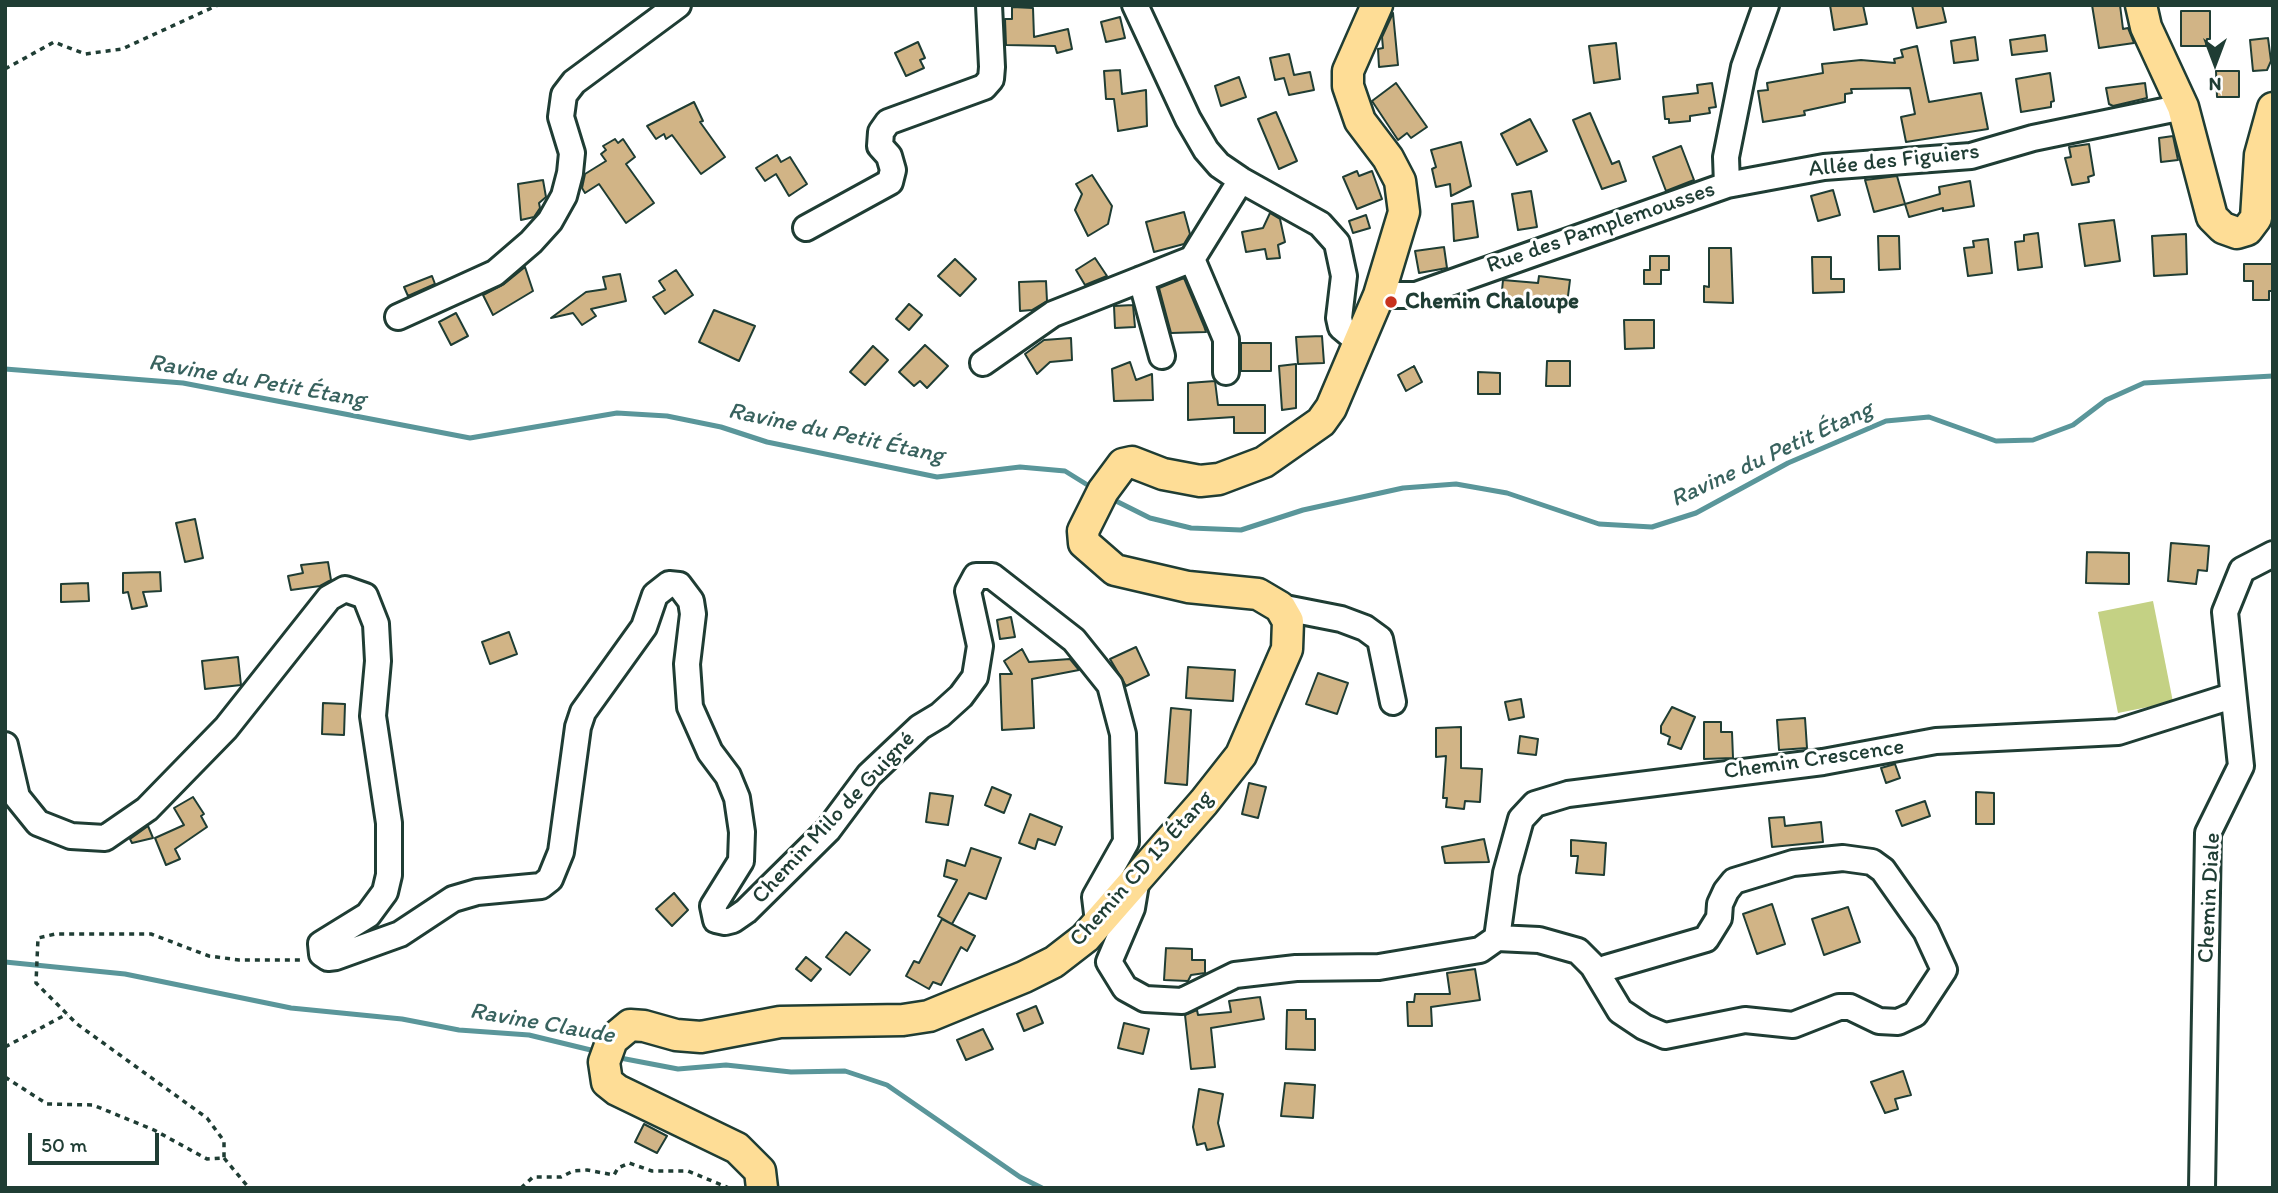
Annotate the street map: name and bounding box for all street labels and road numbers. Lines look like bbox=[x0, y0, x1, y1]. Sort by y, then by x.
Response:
street label: Allée des Figuiers bbox=[1807, 138, 1981, 184]
street label: Rue des Pamplemousses bbox=[1483, 176, 1719, 280]
street label: Chemin Milo de Guigné bbox=[747, 726, 921, 910]
street label: Chemin Crescence bbox=[1722, 734, 1906, 786]
street label: Chemin CD 13 Étang bbox=[1064, 785, 1220, 953]
street label: Chemin Diale bbox=[2193, 832, 2227, 964]

